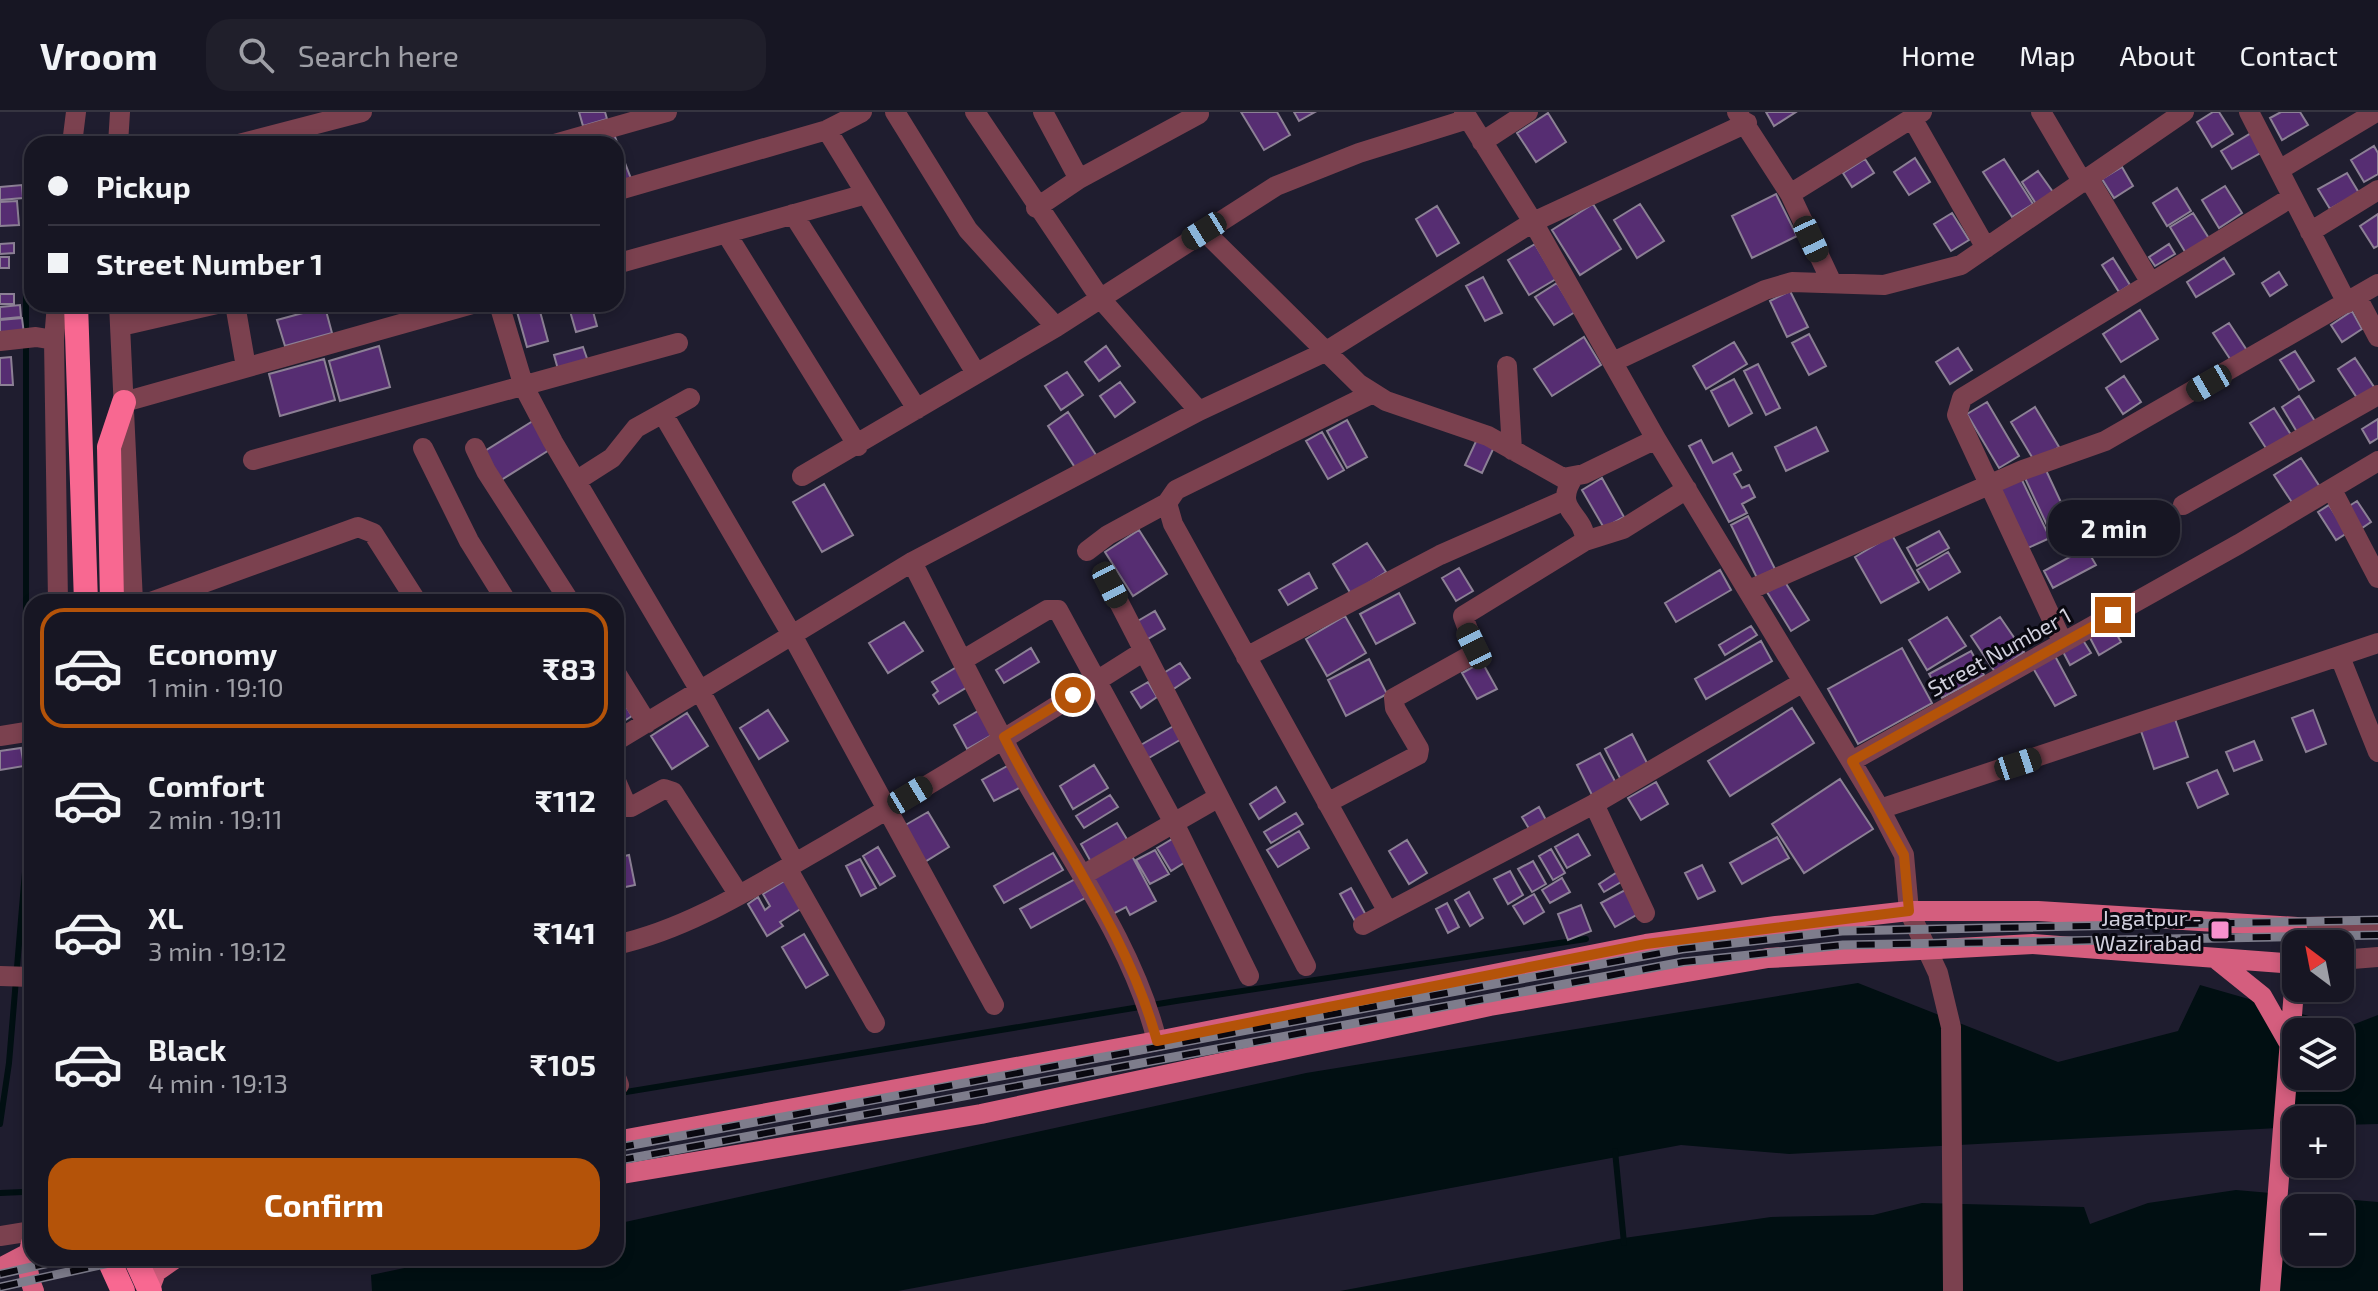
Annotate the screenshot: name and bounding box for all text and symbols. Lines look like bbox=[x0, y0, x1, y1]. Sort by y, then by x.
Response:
search box bbox=[206, 19, 766, 91]
text: Vroom bbox=[40, 32, 158, 78]
icon: search bbox=[234, 33, 278, 77]
text: Search here bbox=[298, 37, 459, 73]
text: Home bbox=[1901, 38, 1975, 72]
text: Map bbox=[2019, 38, 2076, 72]
text: About bbox=[2120, 38, 2195, 72]
text: Contact bbox=[2239, 38, 2338, 72]
text: Pickup bbox=[96, 168, 191, 204]
car bbox=[1177, 208, 1231, 254]
car bbox=[1790, 212, 1832, 266]
text: Street Number 1 bbox=[96, 245, 323, 281]
car bbox=[2182, 361, 2236, 405]
callout: 2 min bbox=[2047, 499, 2179, 555]
text: 2 min bbox=[2081, 512, 2147, 543]
car bbox=[1088, 558, 1132, 612]
route end bbox=[2095, 597, 2131, 633]
street label: Street Number 1 bbox=[1923, 601, 2075, 701]
car bbox=[1453, 619, 1495, 673]
icon: car bbox=[52, 632, 124, 704]
text: Economy bbox=[148, 635, 277, 671]
text: ₹83 bbox=[543, 650, 596, 686]
text: 1 min · 19:10 bbox=[148, 671, 284, 702]
route start bbox=[1055, 677, 1091, 713]
car bbox=[1991, 745, 2045, 783]
icon: car bbox=[52, 764, 124, 836]
text: Comfort bbox=[148, 767, 265, 803]
car bbox=[883, 772, 937, 818]
text: ₹112 bbox=[535, 782, 596, 818]
text: 2 min · 19:11 bbox=[148, 803, 283, 834]
icon: car bbox=[52, 896, 124, 968]
text: XL bbox=[148, 899, 183, 935]
place label: Jagatpur - Wazirabad bbox=[2095, 904, 2202, 955]
text: ₹141 bbox=[533, 914, 596, 950]
marker: Jagatpur - Wazirabad bbox=[2209, 919, 2231, 941]
north arrow bbox=[2282, 930, 2354, 1002]
map controls bbox=[2282, 930, 2354, 1266]
text: 3 min · 19:12 bbox=[148, 935, 287, 966]
button: layers bbox=[2282, 1018, 2354, 1090]
icon: car bbox=[52, 1028, 124, 1100]
text: Black bbox=[148, 1031, 226, 1067]
text: ₹105 bbox=[530, 1046, 596, 1082]
text: 4 min · 19:13 bbox=[148, 1067, 288, 1098]
button: + bbox=[2282, 1106, 2354, 1178]
button: Confirm bbox=[48, 1158, 600, 1250]
button: − bbox=[2282, 1194, 2354, 1266]

